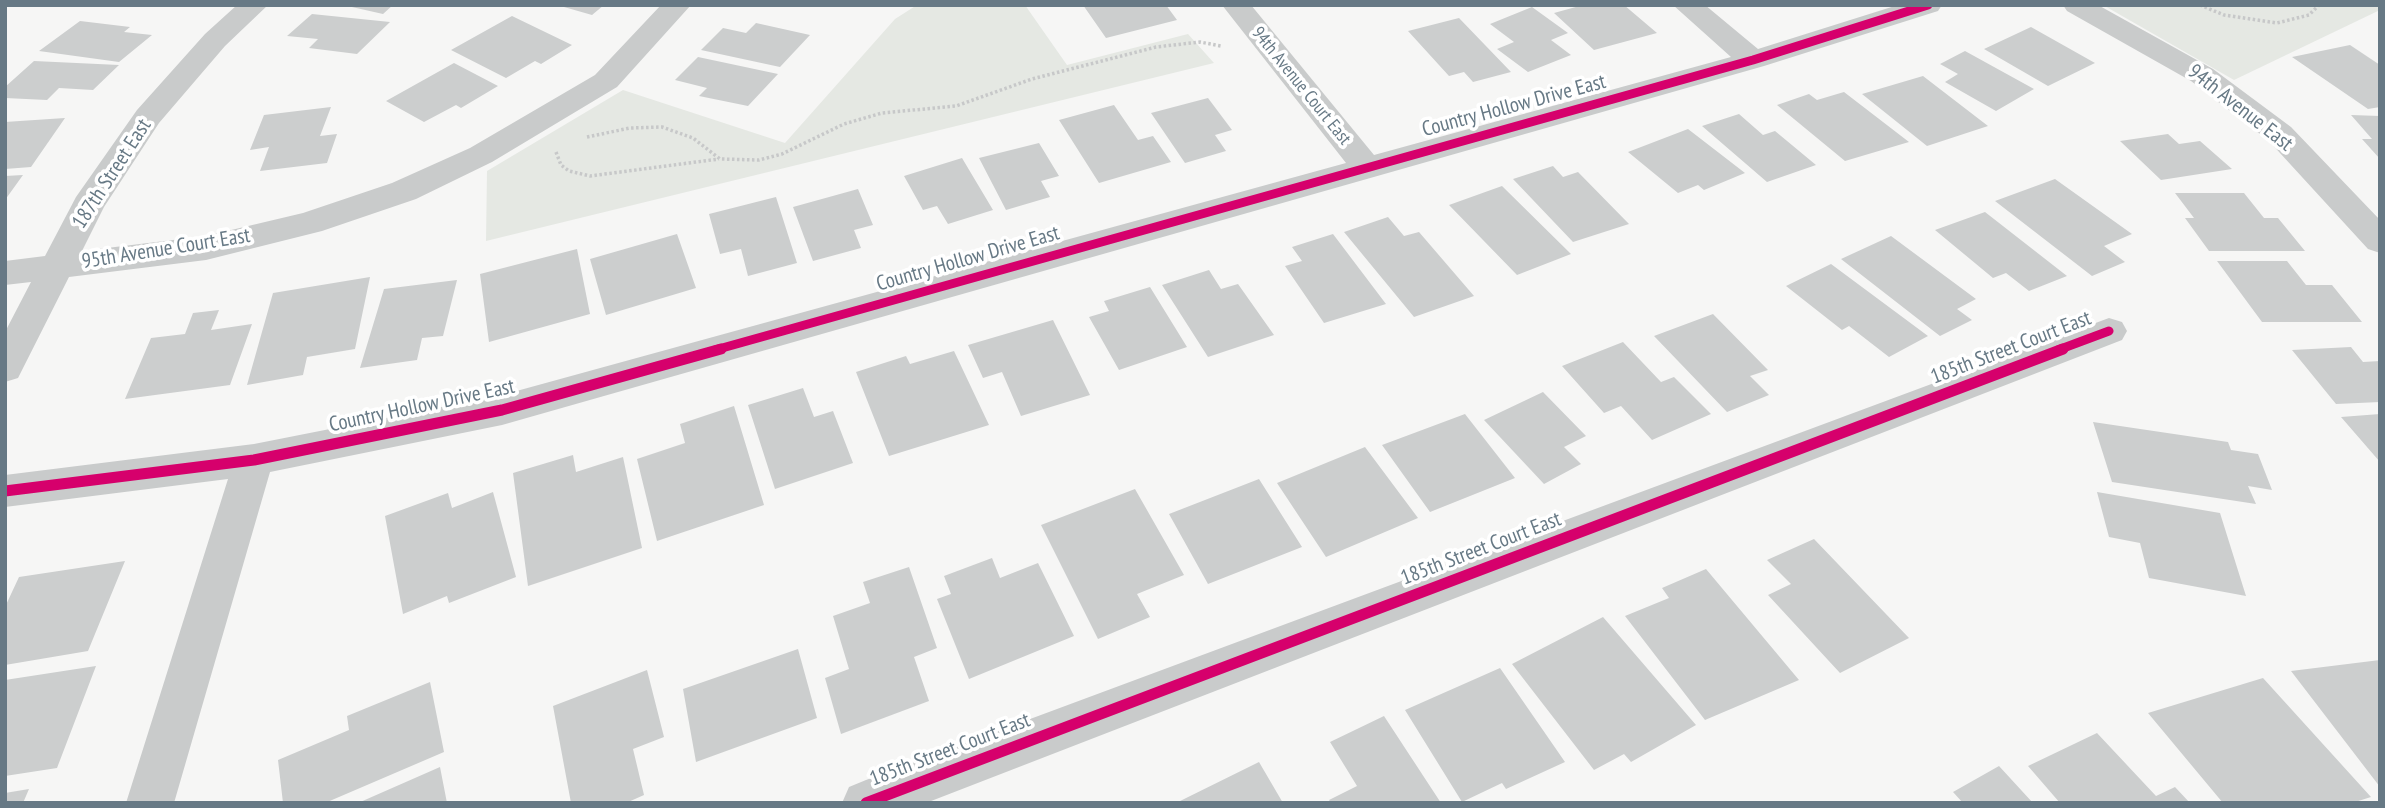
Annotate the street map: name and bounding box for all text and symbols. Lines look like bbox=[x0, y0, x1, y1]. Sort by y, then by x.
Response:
street label: 94th Avenue Court East bbox=[1247, 23, 1355, 149]
street label: 94th Avenue East bbox=[2183, 59, 2297, 157]
street label: Country Hollow Drive East bbox=[1419, 69, 1609, 143]
street label: 187th Street East bbox=[67, 114, 157, 234]
street label: Country Hollow Drive East bbox=[874, 221, 1062, 297]
street label: 95th Avenue Court East bbox=[80, 223, 252, 275]
street label: 185th Street Court East bbox=[1927, 306, 2095, 390]
street label: Country Hollow Drive East bbox=[327, 374, 517, 438]
street label: 185th Street Court East bbox=[1397, 507, 1565, 591]
street label: 185th Street Court East bbox=[866, 708, 1034, 792]

